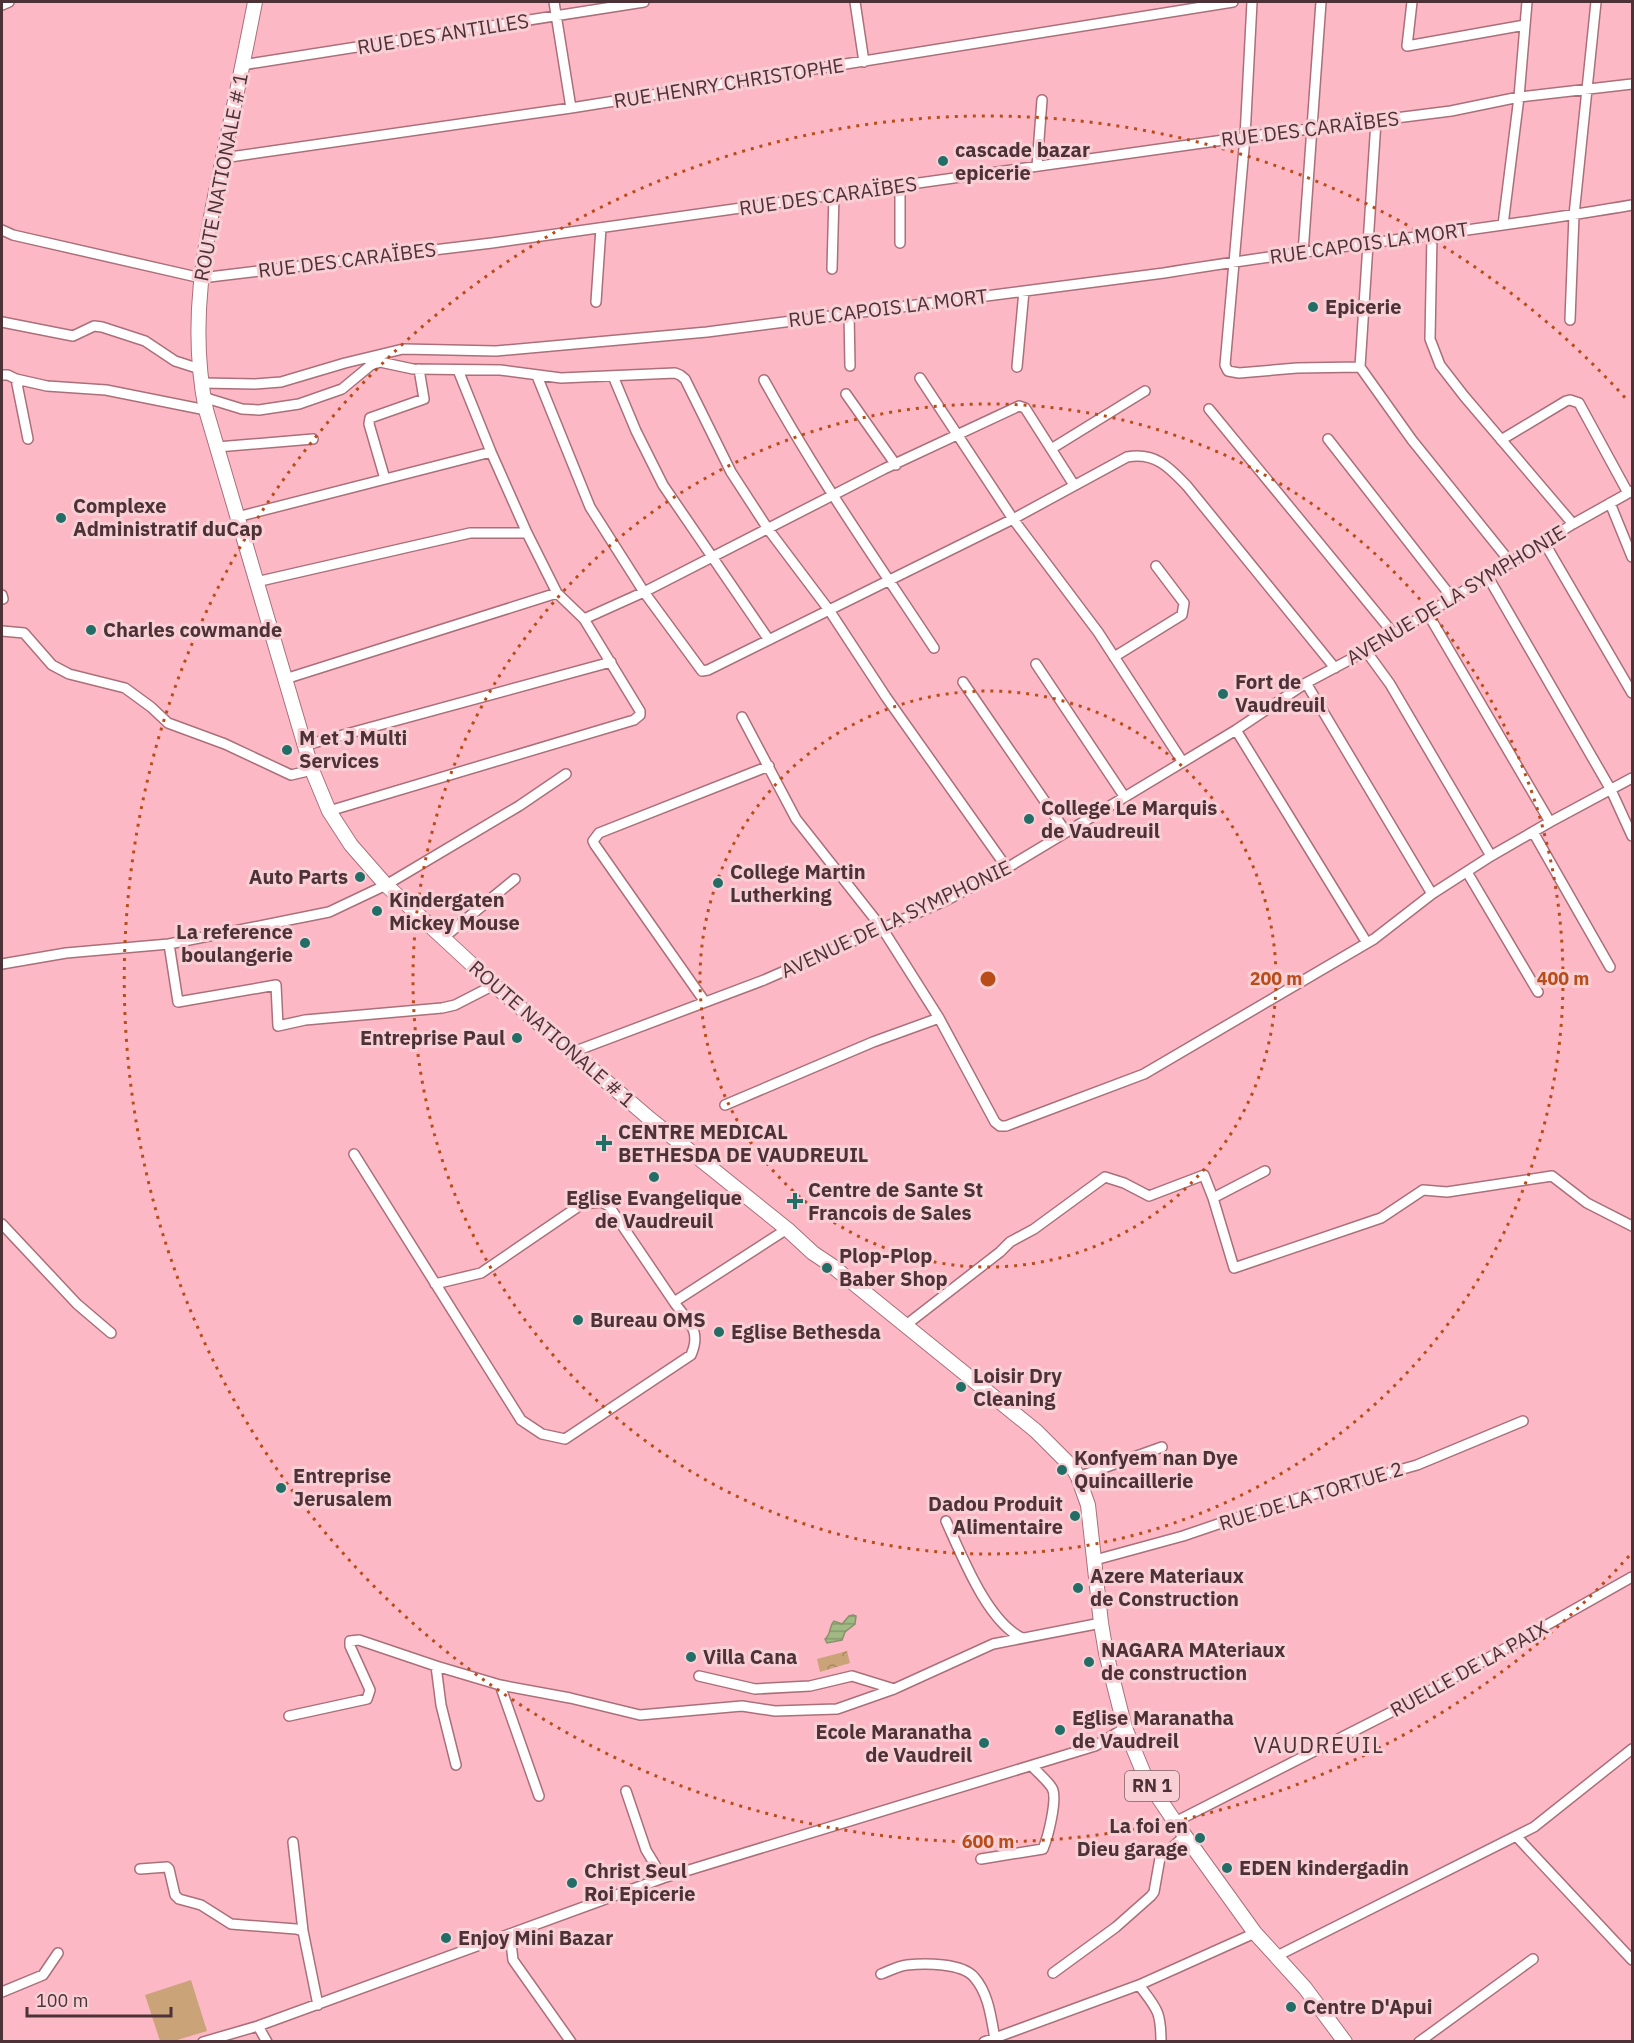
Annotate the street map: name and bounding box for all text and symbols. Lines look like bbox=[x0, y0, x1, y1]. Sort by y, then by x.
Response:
street label: RUE DES ANTILLES bbox=[355, 7, 531, 60]
street label: RUE HENRY CHRISTOPHE bbox=[612, 51, 846, 114]
street label: ROUTE NATIONALE # 1 bbox=[187, 70, 254, 283]
street label: RUE DES CARAÏBES bbox=[1219, 104, 1400, 153]
place label: cascade bazar epicerie bbox=[955, 136, 1090, 186]
marker: cascade bazar epicerie bbox=[936, 154, 950, 168]
street label: RUE DES CARAÏBES bbox=[737, 170, 919, 221]
street label: RUE CAPOIS LA MORT bbox=[1268, 215, 1470, 270]
street label: RUE DES CARAÏBES bbox=[256, 235, 437, 284]
street label: RUE CAPOIS LA MORT bbox=[787, 282, 989, 333]
place label: Epicerie bbox=[1325, 293, 1402, 320]
marker: Epicerie bbox=[1306, 300, 1320, 314]
place label: Complexe Administratif duCap bbox=[73, 492, 263, 542]
marker: Complexe Administratif duCap bbox=[54, 511, 68, 525]
street label: AVENUE DE LA SYMPHONIE bbox=[1341, 518, 1570, 671]
place label: Charles cowmande bbox=[103, 616, 282, 643]
marker: Charles cowmande bbox=[84, 623, 98, 637]
place label: Fort de Vaudreuil bbox=[1235, 668, 1326, 718]
marker: Fort de Vaudreuil bbox=[1216, 687, 1230, 701]
place label: M et J Multi Services bbox=[299, 724, 407, 774]
marker: M et J Multi Services bbox=[280, 743, 294, 757]
place label: College Le Marquis de Vaudreuil bbox=[1041, 794, 1217, 844]
marker: College Le Marquis de Vaudreuil bbox=[1022, 812, 1036, 826]
street label: AVENUE DE LA SYMPHONIE bbox=[776, 853, 1015, 984]
place label: College Martin Lutherking bbox=[730, 858, 866, 908]
place label: Auto Parts bbox=[249, 863, 348, 890]
marker: Auto Parts bbox=[353, 870, 367, 884]
marker: College Martin Lutherking bbox=[711, 876, 725, 890]
place label: Kindergaten Mickey Mouse bbox=[389, 886, 520, 936]
marker: Kindergaten Mickey Mouse bbox=[370, 904, 384, 918]
place label: La reference boulangerie bbox=[176, 918, 293, 968]
marker: La reference boulangerie bbox=[298, 936, 312, 950]
street label: ROUTE NATIONALE # 1 bbox=[464, 954, 641, 1113]
text: 200 m bbox=[1250, 967, 1302, 990]
text: 400 m bbox=[1537, 967, 1589, 990]
centre of rings bbox=[978, 969, 998, 989]
place label: Entreprise Paul bbox=[360, 1024, 505, 1051]
marker: Entreprise Paul bbox=[510, 1031, 524, 1045]
place label: CENTRE MEDICAL BETHESDA DE VAUDREUIL bbox=[618, 1118, 868, 1168]
marker: CENTRE MEDICAL BETHESDA DE VAUDREUIL bbox=[595, 1134, 613, 1152]
marker: Eglise Evangelique de Vaudreuil bbox=[647, 1170, 661, 1184]
place label: Centre de Sante St Francois de Sales bbox=[808, 1176, 983, 1226]
place label: Eglise Evangelique de Vaudreuil bbox=[566, 1184, 742, 1234]
marker: Centre de Sante St Francois de Sales bbox=[786, 1192, 804, 1210]
place label: Plop-Plop Baber Shop bbox=[839, 1242, 948, 1292]
marker: Plop-Plop Baber Shop bbox=[820, 1261, 834, 1275]
place label: Bureau OMS bbox=[590, 1306, 706, 1333]
marker: Bureau OMS bbox=[571, 1313, 585, 1327]
place label: Eglise Bethesda bbox=[731, 1318, 881, 1345]
marker: Eglise Bethesda bbox=[712, 1325, 726, 1339]
place label: Loisir Dry Cleaning bbox=[973, 1362, 1062, 1412]
marker: Loisir Dry Cleaning bbox=[954, 1380, 968, 1394]
place label: Konfyem nan Dye Quincaillerie bbox=[1074, 1444, 1238, 1494]
street label: RUE DE LA TORTUE 2 bbox=[1216, 1455, 1406, 1536]
place label: Entreprise Jerusalem bbox=[293, 1462, 392, 1512]
marker: Konfyem nan Dye Quincaillerie bbox=[1055, 1463, 1069, 1477]
marker: Entreprise Jerusalem bbox=[274, 1481, 288, 1495]
place label: Dadou Produit Alimentaire bbox=[928, 1490, 1063, 1540]
marker: Dadou Produit Alimentaire bbox=[1068, 1509, 1082, 1523]
place label: Azere Materiaux de Construction bbox=[1090, 1562, 1244, 1612]
marker: Azere Materiaux de Construction bbox=[1071, 1581, 1085, 1595]
street label: RUELLE DE LA PAIX bbox=[1385, 1614, 1552, 1723]
place label: NAGARA MAteriaux de construction bbox=[1101, 1636, 1285, 1686]
place label: Villa Cana bbox=[703, 1643, 797, 1670]
marker: Villa Cana bbox=[684, 1650, 698, 1664]
marker: NAGARA MAteriaux de construction bbox=[1082, 1655, 1096, 1669]
place label: Eglise Maranatha de Vaudreil bbox=[1072, 1704, 1234, 1754]
place label: Ecole Maranatha de Vaudreil bbox=[815, 1718, 972, 1768]
marker: Eglise Maranatha de Vaudreil bbox=[1053, 1723, 1067, 1737]
district label: VAUDREUIL bbox=[1253, 1730, 1385, 1759]
marker: Ecole Maranatha de Vaudreil bbox=[977, 1736, 991, 1750]
road number: RN 1 bbox=[1125, 1771, 1179, 1801]
place label: La foi en Dieu garage bbox=[1077, 1812, 1188, 1862]
text: 600 m bbox=[962, 1830, 1014, 1853]
marker: La foi en Dieu garage bbox=[1193, 1831, 1207, 1845]
place label: EDEN kindergadin bbox=[1239, 1854, 1409, 1881]
place label: Christ Seul Roi Epicerie bbox=[584, 1857, 695, 1907]
marker: EDEN kindergadin bbox=[1220, 1861, 1234, 1875]
marker: Christ Seul Roi Epicerie bbox=[565, 1876, 579, 1890]
place label: Enjoy Mini Bazar bbox=[458, 1924, 613, 1951]
marker: Enjoy Mini Bazar bbox=[439, 1931, 453, 1945]
scale bar bbox=[27, 1980, 171, 2018]
text: 100 m bbox=[36, 1989, 88, 2012]
place label: Centre D'Apui bbox=[1303, 1993, 1432, 2020]
marker: Centre D'Apui bbox=[1284, 2000, 1298, 2014]

